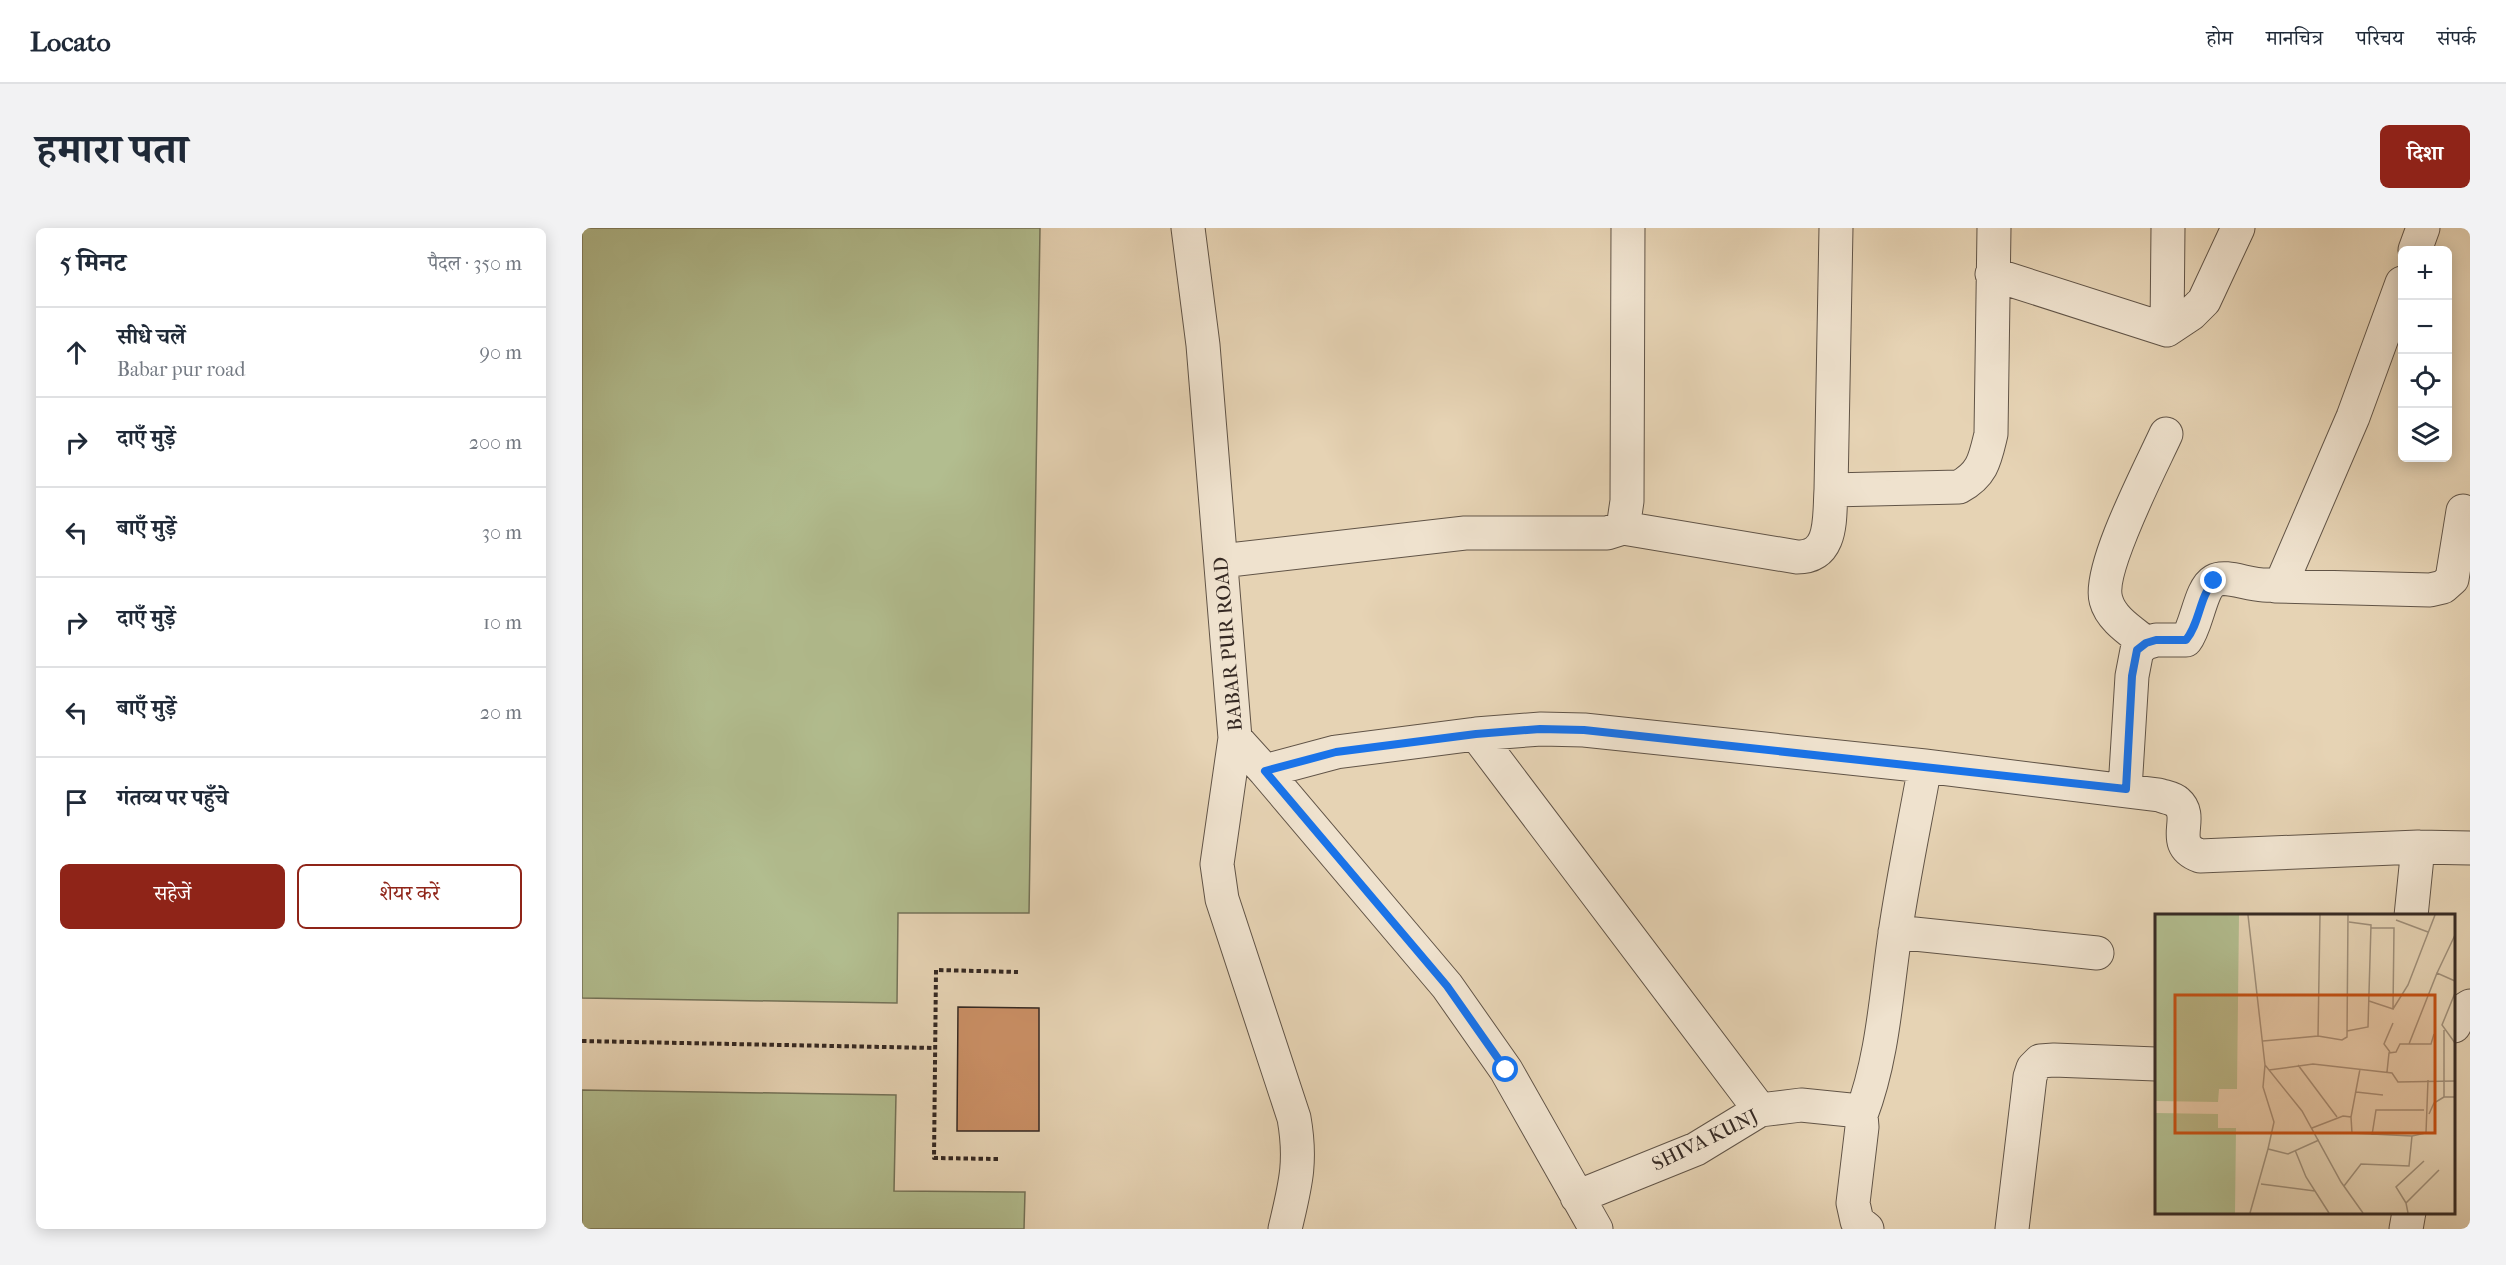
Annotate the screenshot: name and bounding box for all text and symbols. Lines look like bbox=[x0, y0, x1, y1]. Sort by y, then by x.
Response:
text: Locato bbox=[30, 25, 111, 58]
text: होम bbox=[2206, 26, 2233, 50]
text: मानचित्र bbox=[2266, 26, 2323, 50]
text: परिचय bbox=[2356, 26, 2404, 50]
text: संपर्क bbox=[2437, 26, 2476, 50]
text: हमारा पता bbox=[36, 125, 188, 174]
button: दिशा bbox=[2380, 125, 2470, 188]
map controls bbox=[2398, 246, 2452, 462]
button: + bbox=[2398, 246, 2452, 300]
text: 5 मिनट bbox=[60, 247, 126, 278]
text: पैदल · 350 m bbox=[428, 252, 522, 275]
button: − bbox=[2398, 300, 2452, 354]
text: सीधे चलें bbox=[117, 324, 186, 350]
icon: ahead bbox=[60, 336, 93, 369]
text: 90 m bbox=[480, 341, 522, 364]
button: locate bbox=[2398, 354, 2452, 408]
text: Babar pur road bbox=[117, 358, 245, 381]
button: layers bbox=[2398, 408, 2452, 462]
text: दाएँ मुड़ें bbox=[117, 425, 176, 451]
icon: right bbox=[60, 426, 93, 459]
text: 200 m bbox=[469, 431, 522, 454]
text: बाएँ मुड़ें bbox=[117, 515, 176, 541]
icon: left bbox=[60, 516, 93, 549]
text: 30 m bbox=[482, 521, 522, 544]
street label: BABAR PUR ROAD bbox=[1209, 556, 1247, 732]
route end bbox=[2200, 567, 2226, 593]
text: दाएँ मुड़ें bbox=[117, 605, 176, 631]
icon: right bbox=[60, 606, 93, 639]
text: 10 m bbox=[483, 611, 522, 634]
text: बाएँ मुड़ें bbox=[117, 695, 176, 721]
icon: left bbox=[60, 696, 93, 729]
text: 20 m bbox=[480, 701, 522, 724]
text: गंतव्य पर पहुँचे bbox=[117, 785, 228, 811]
icon: arrive bbox=[60, 786, 93, 819]
button: सहेजें bbox=[60, 864, 285, 929]
button: शेयर करें bbox=[297, 864, 522, 929]
inset map bbox=[2155, 914, 2455, 1214]
route start bbox=[1492, 1056, 1518, 1082]
street label: SHIVA KUNJ bbox=[1648, 1104, 1762, 1176]

